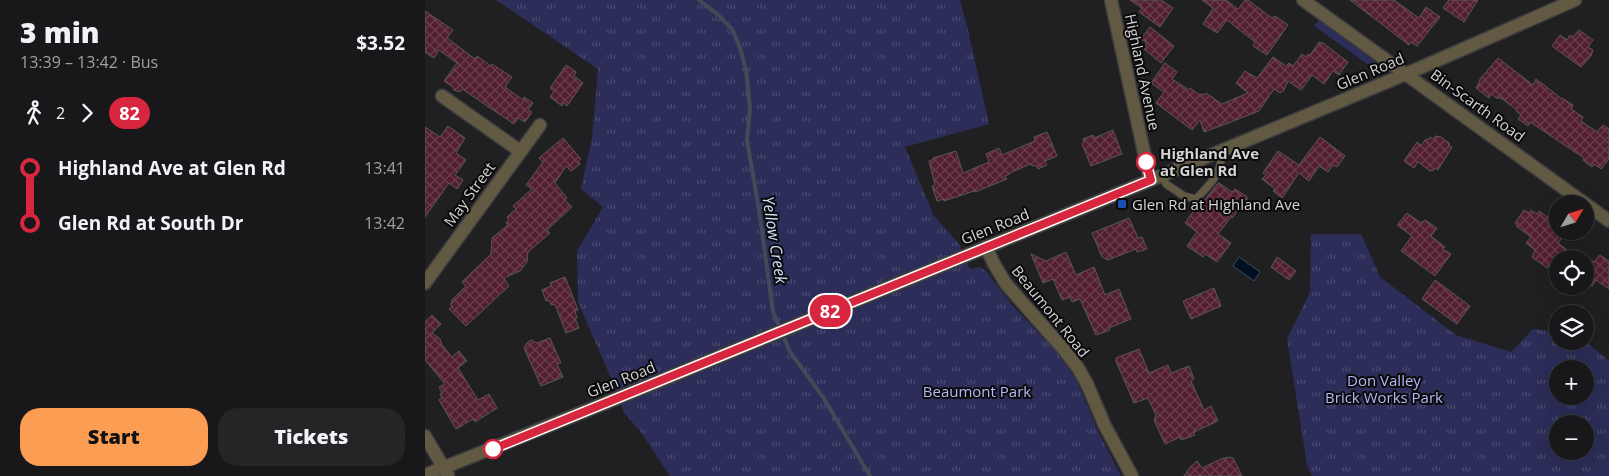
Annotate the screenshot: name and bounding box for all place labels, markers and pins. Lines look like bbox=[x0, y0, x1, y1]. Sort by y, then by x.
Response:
place label: Highland Ave at Glen Rd bbox=[1160, 143, 1259, 180]
marker: Highland Ave at Glen Rd bbox=[1136, 152, 1156, 172]
place label: Glen Rd at Highland Ave bbox=[1132, 194, 1300, 214]
marker: Glen Rd at Highland Ave bbox=[1116, 198, 1128, 210]
unlabelled marker bbox=[483, 439, 503, 459]

